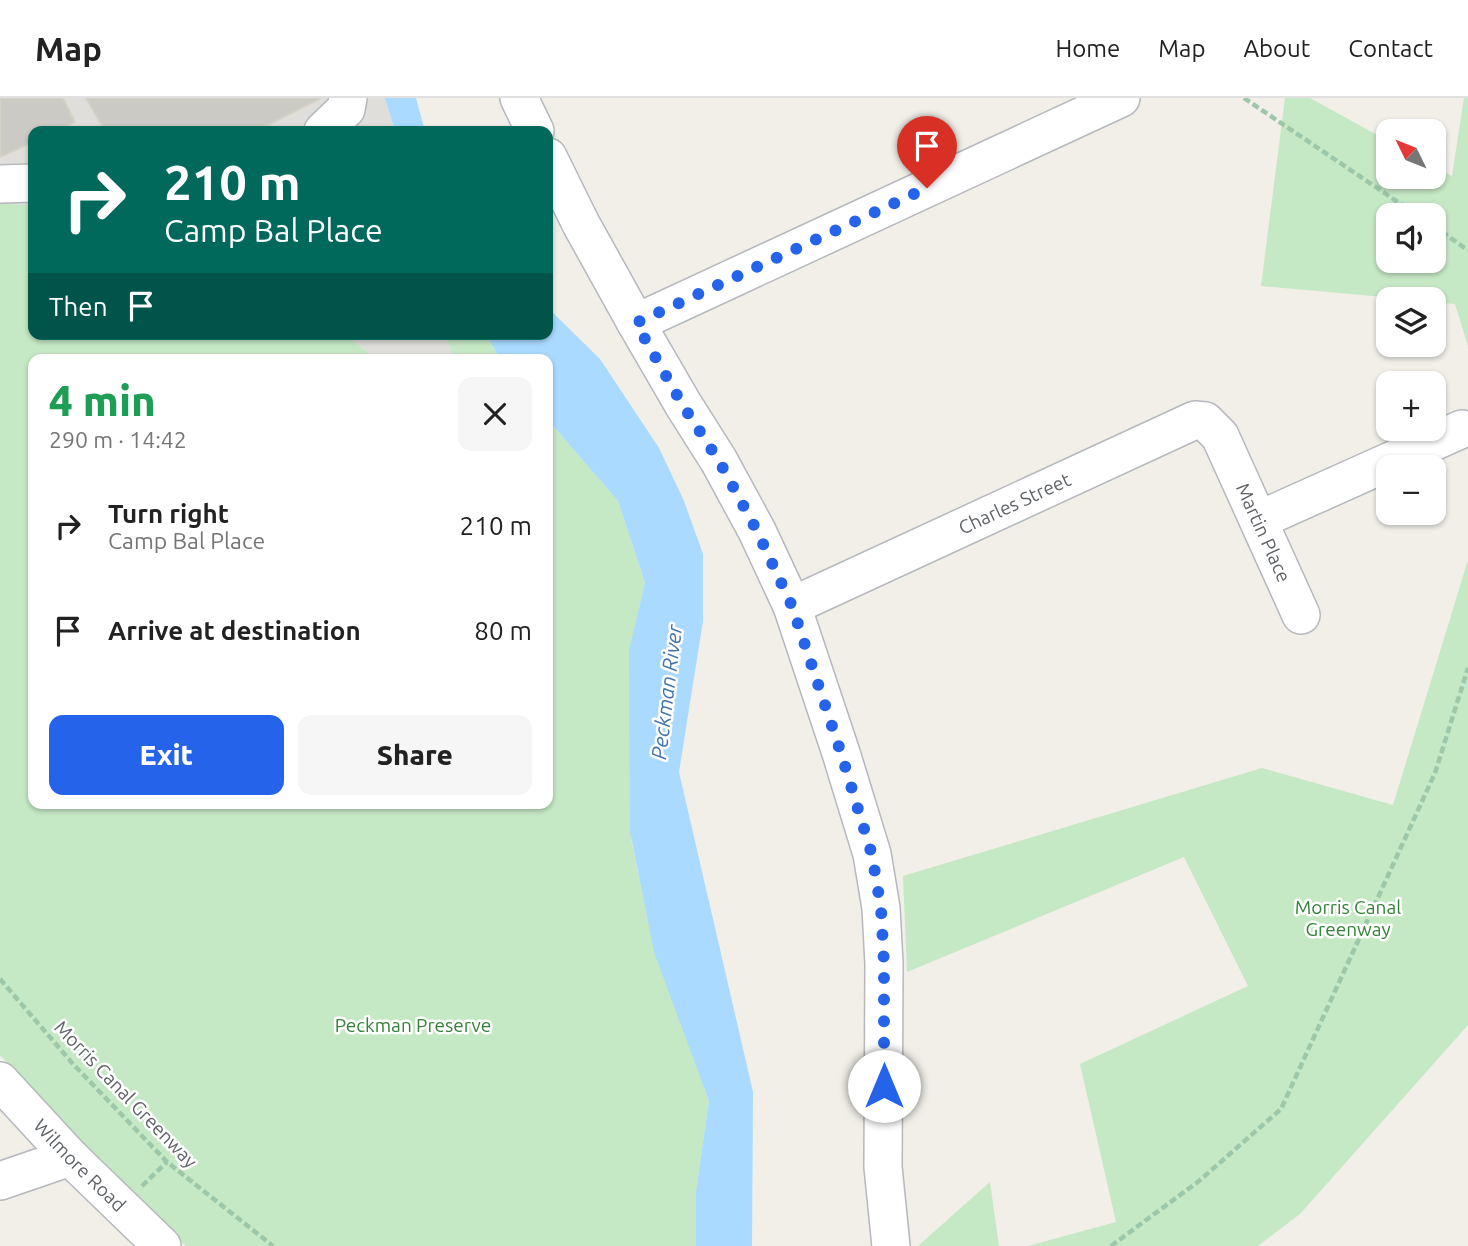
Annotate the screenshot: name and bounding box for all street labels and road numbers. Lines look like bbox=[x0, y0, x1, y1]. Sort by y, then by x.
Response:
street label: Charles Street bbox=[955, 468, 1074, 539]
street label: Martin Place bbox=[1232, 480, 1296, 585]
street label: Morris Canal Greenway bbox=[50, 1016, 202, 1172]
street label: Wilmore Road bbox=[30, 1114, 130, 1216]

